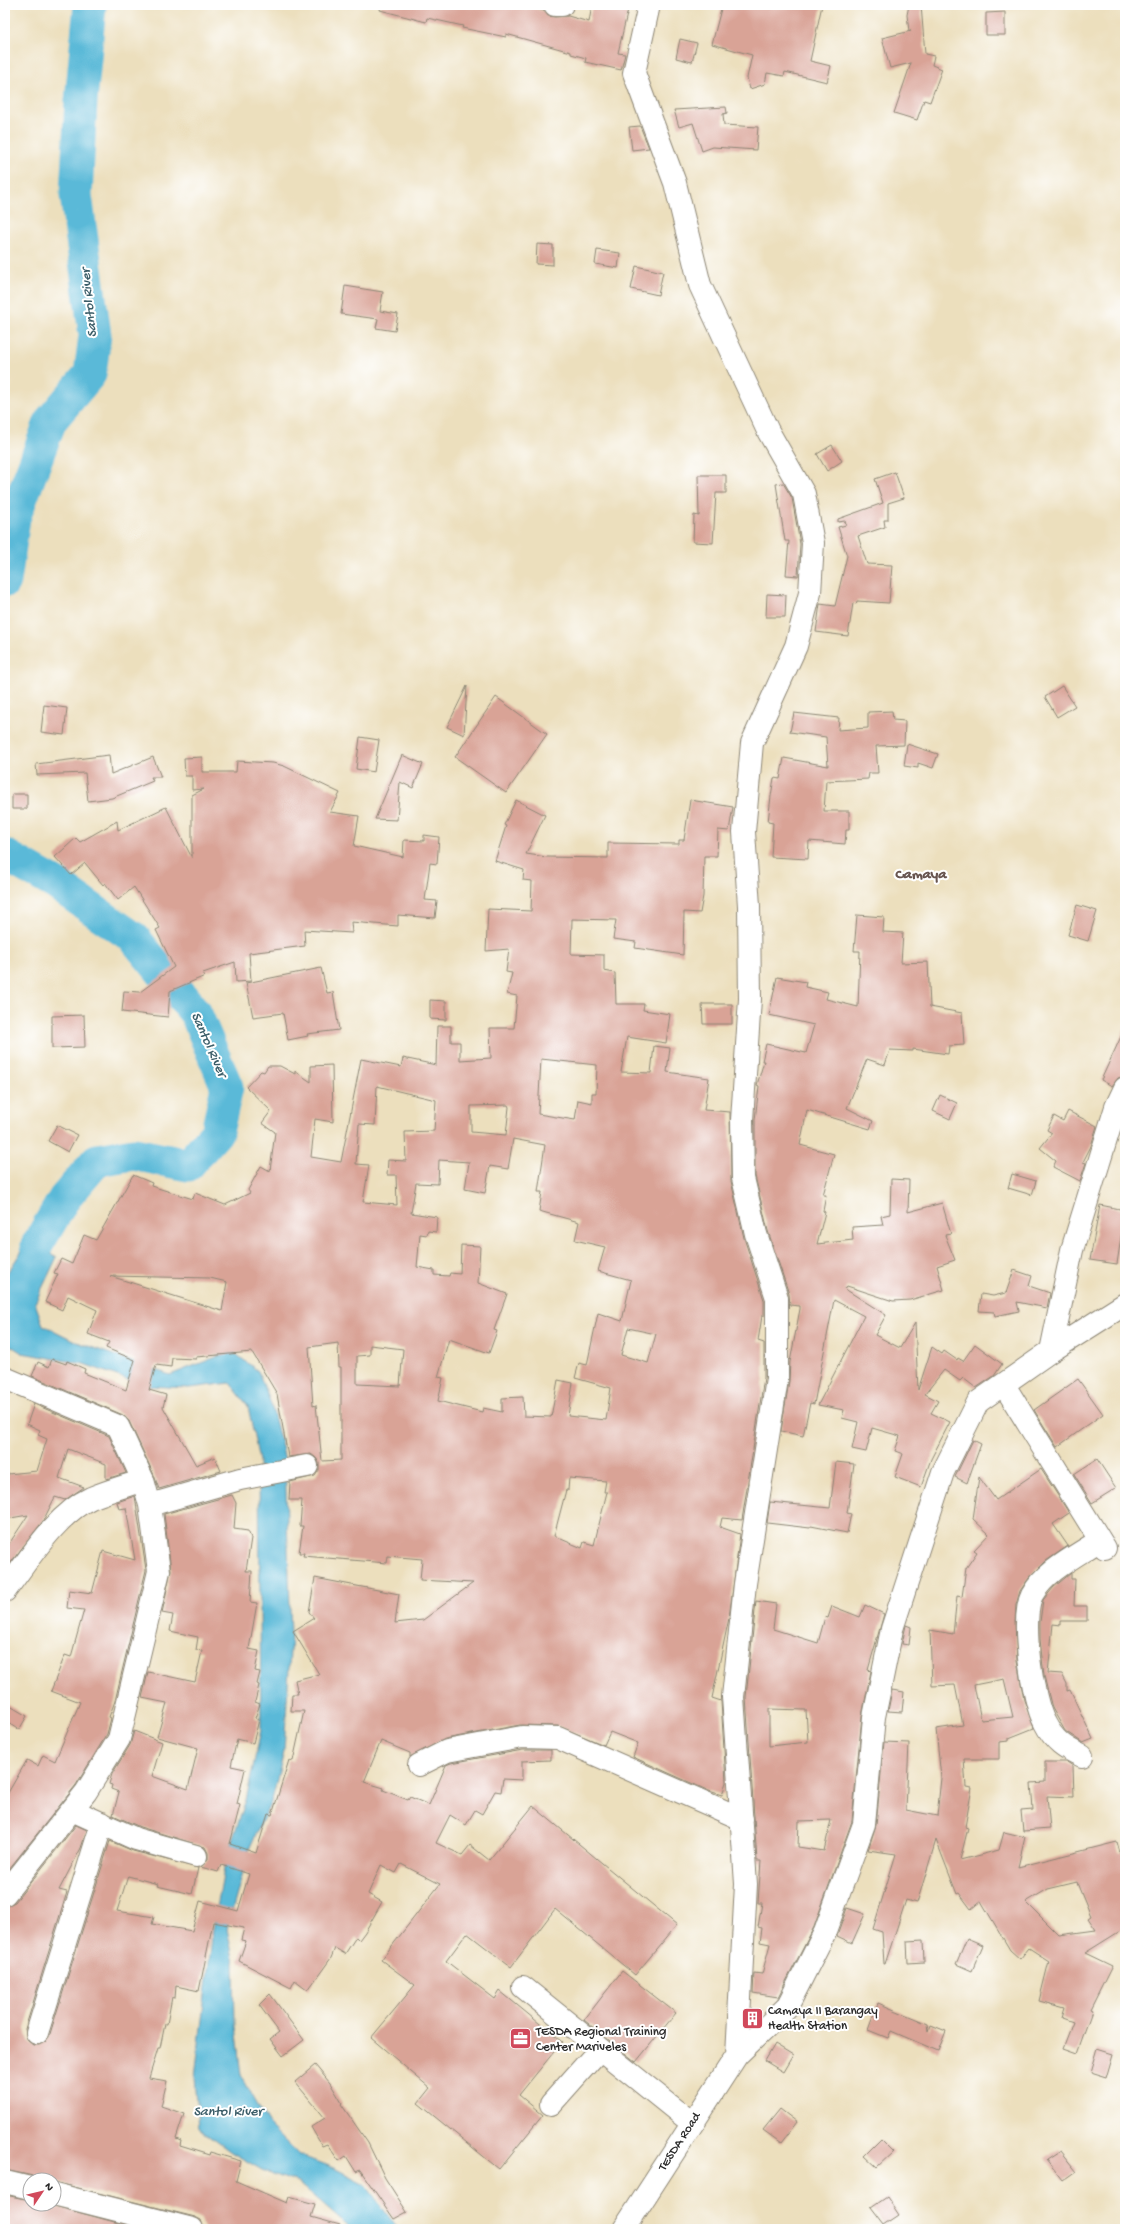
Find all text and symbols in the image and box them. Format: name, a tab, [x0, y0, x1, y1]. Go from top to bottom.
water label: Santol River	[78, 265, 102, 338]
district label: Camaya	[894, 866, 947, 884]
water label: Santol River	[186, 1010, 231, 1083]
place label: Camaya II Barangay Health Station	[768, 2004, 878, 2034]
building icon: Camaya II Barangay Health Station	[740, 2005, 766, 2031]
place label: TESDA Regional Training Center Mariveles	[535, 2025, 666, 2055]
office icon: TESDA Regional Training Center Mariveles	[508, 2026, 534, 2052]
water label: Santol River	[193, 2104, 266, 2121]
street label: TESDA Road	[655, 2109, 705, 2175]
north arrow	[22, 2172, 62, 2212]
text: N	[42, 2181, 56, 2194]

